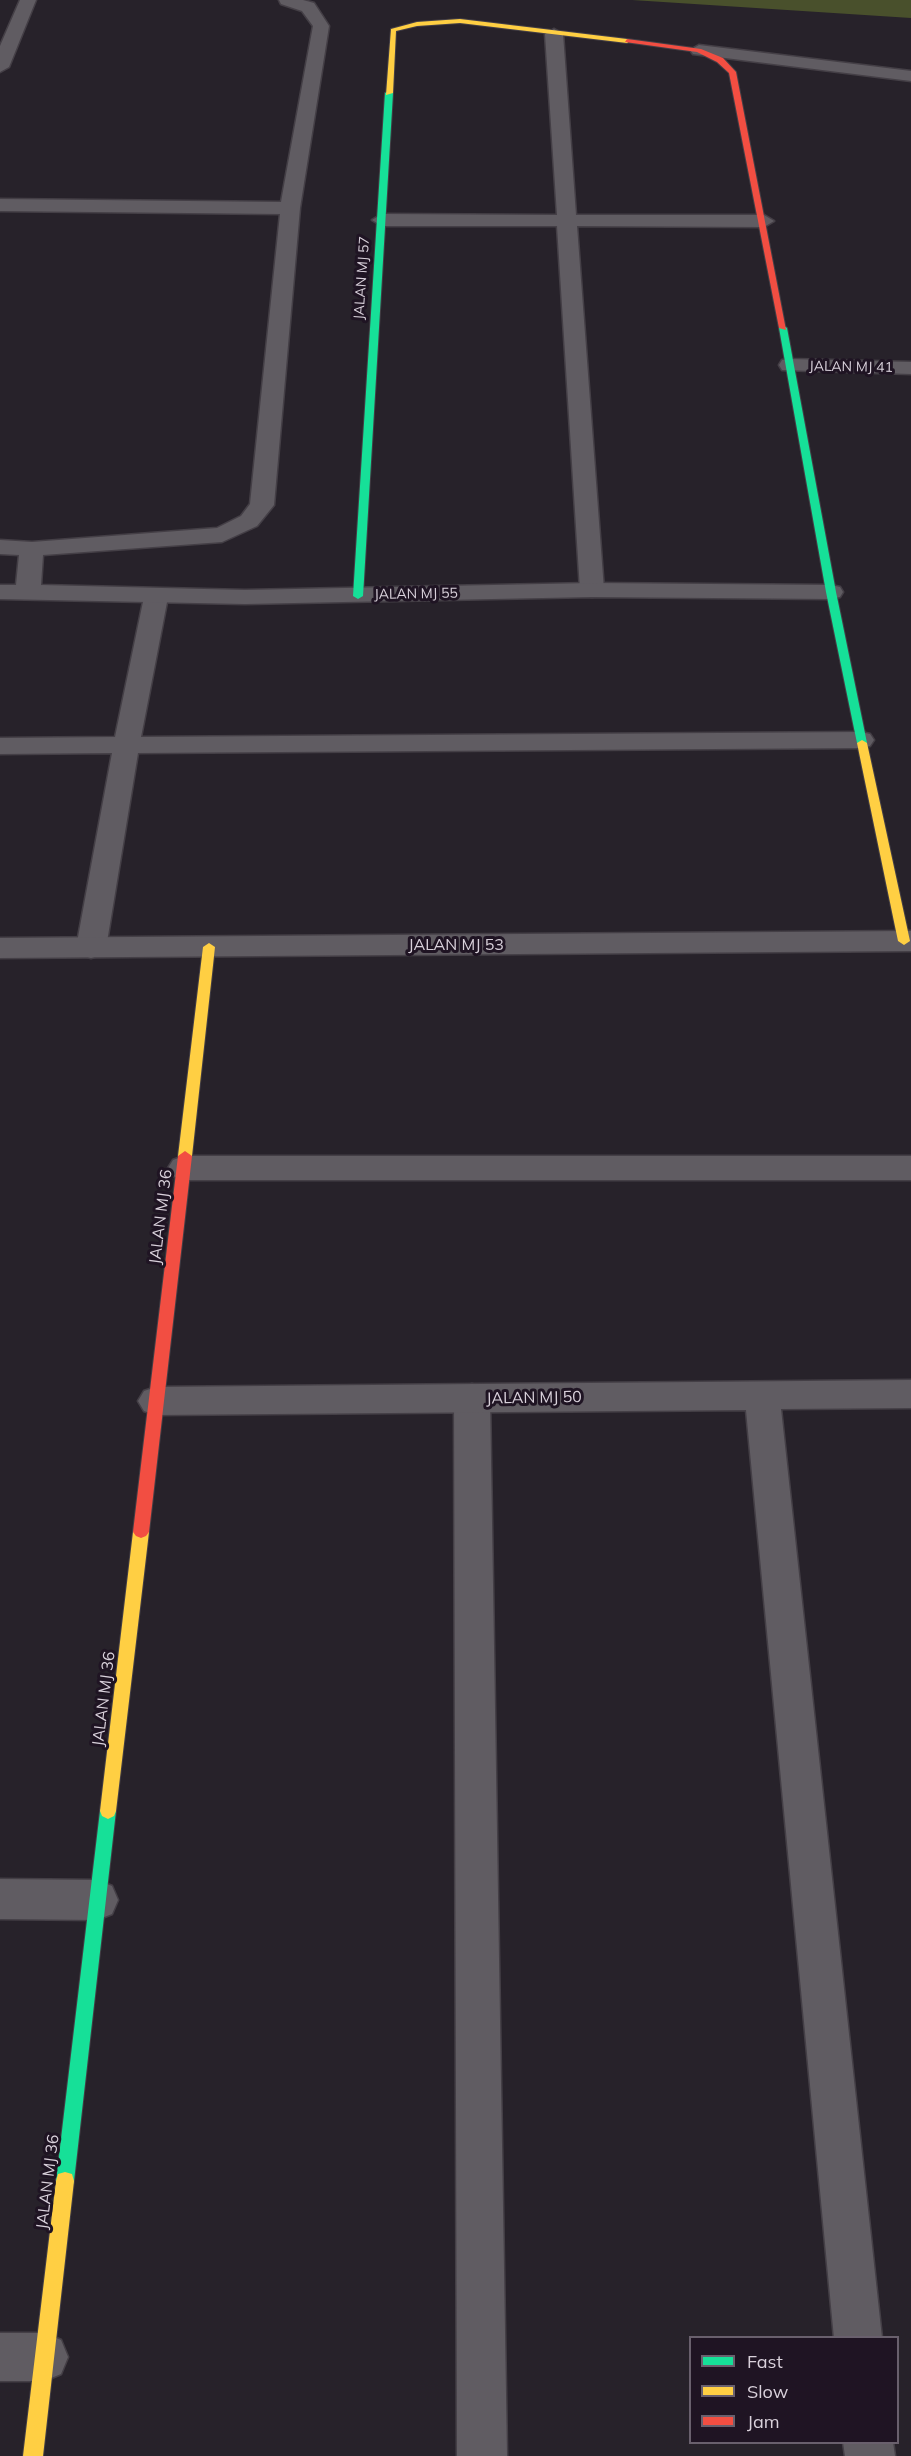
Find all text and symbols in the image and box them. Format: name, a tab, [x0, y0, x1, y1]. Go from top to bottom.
street label: JALAN MJ 57	[351, 236, 373, 320]
street label: JALAN MJ 41	[809, 358, 893, 376]
street label: JALAN MJ 55	[374, 585, 458, 603]
street label: JALAN MJ 53	[408, 935, 504, 955]
street label: JALAN MJ 36	[146, 1168, 176, 1266]
street label: JALAN MJ 50	[486, 1388, 582, 1408]
street label: JALAN MJ 36	[89, 1650, 119, 1748]
street label: JALAN MJ 36	[33, 2133, 63, 2231]
legend	[689, 2336, 899, 2444]
text: Fast	[747, 2350, 783, 2373]
text: Slow	[747, 2380, 788, 2403]
text: Jam	[747, 2410, 780, 2433]

